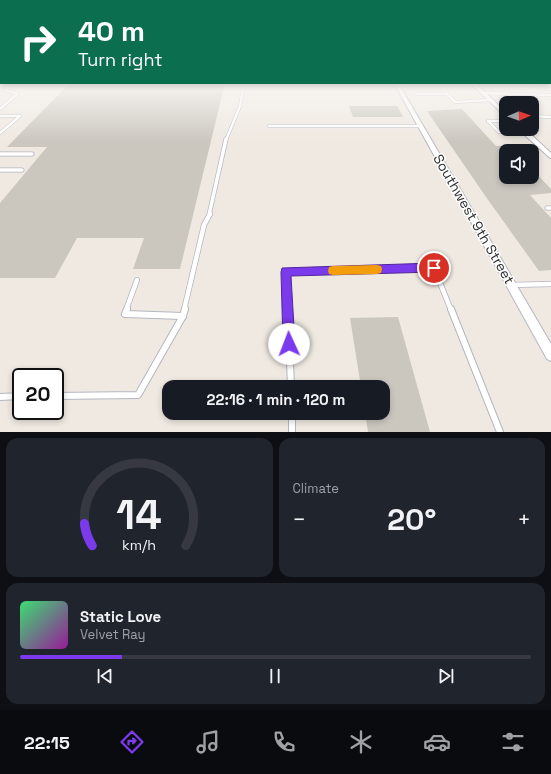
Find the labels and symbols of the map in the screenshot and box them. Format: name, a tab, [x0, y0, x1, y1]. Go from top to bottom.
north arrow	[499, 96, 539, 136]
street label: Southwest 9th Street	[429, 151, 519, 287]
pin	[417, 251, 451, 285]
position arrow	[268, 323, 310, 365]
speed limit sign: 20	[12, 368, 64, 420]

